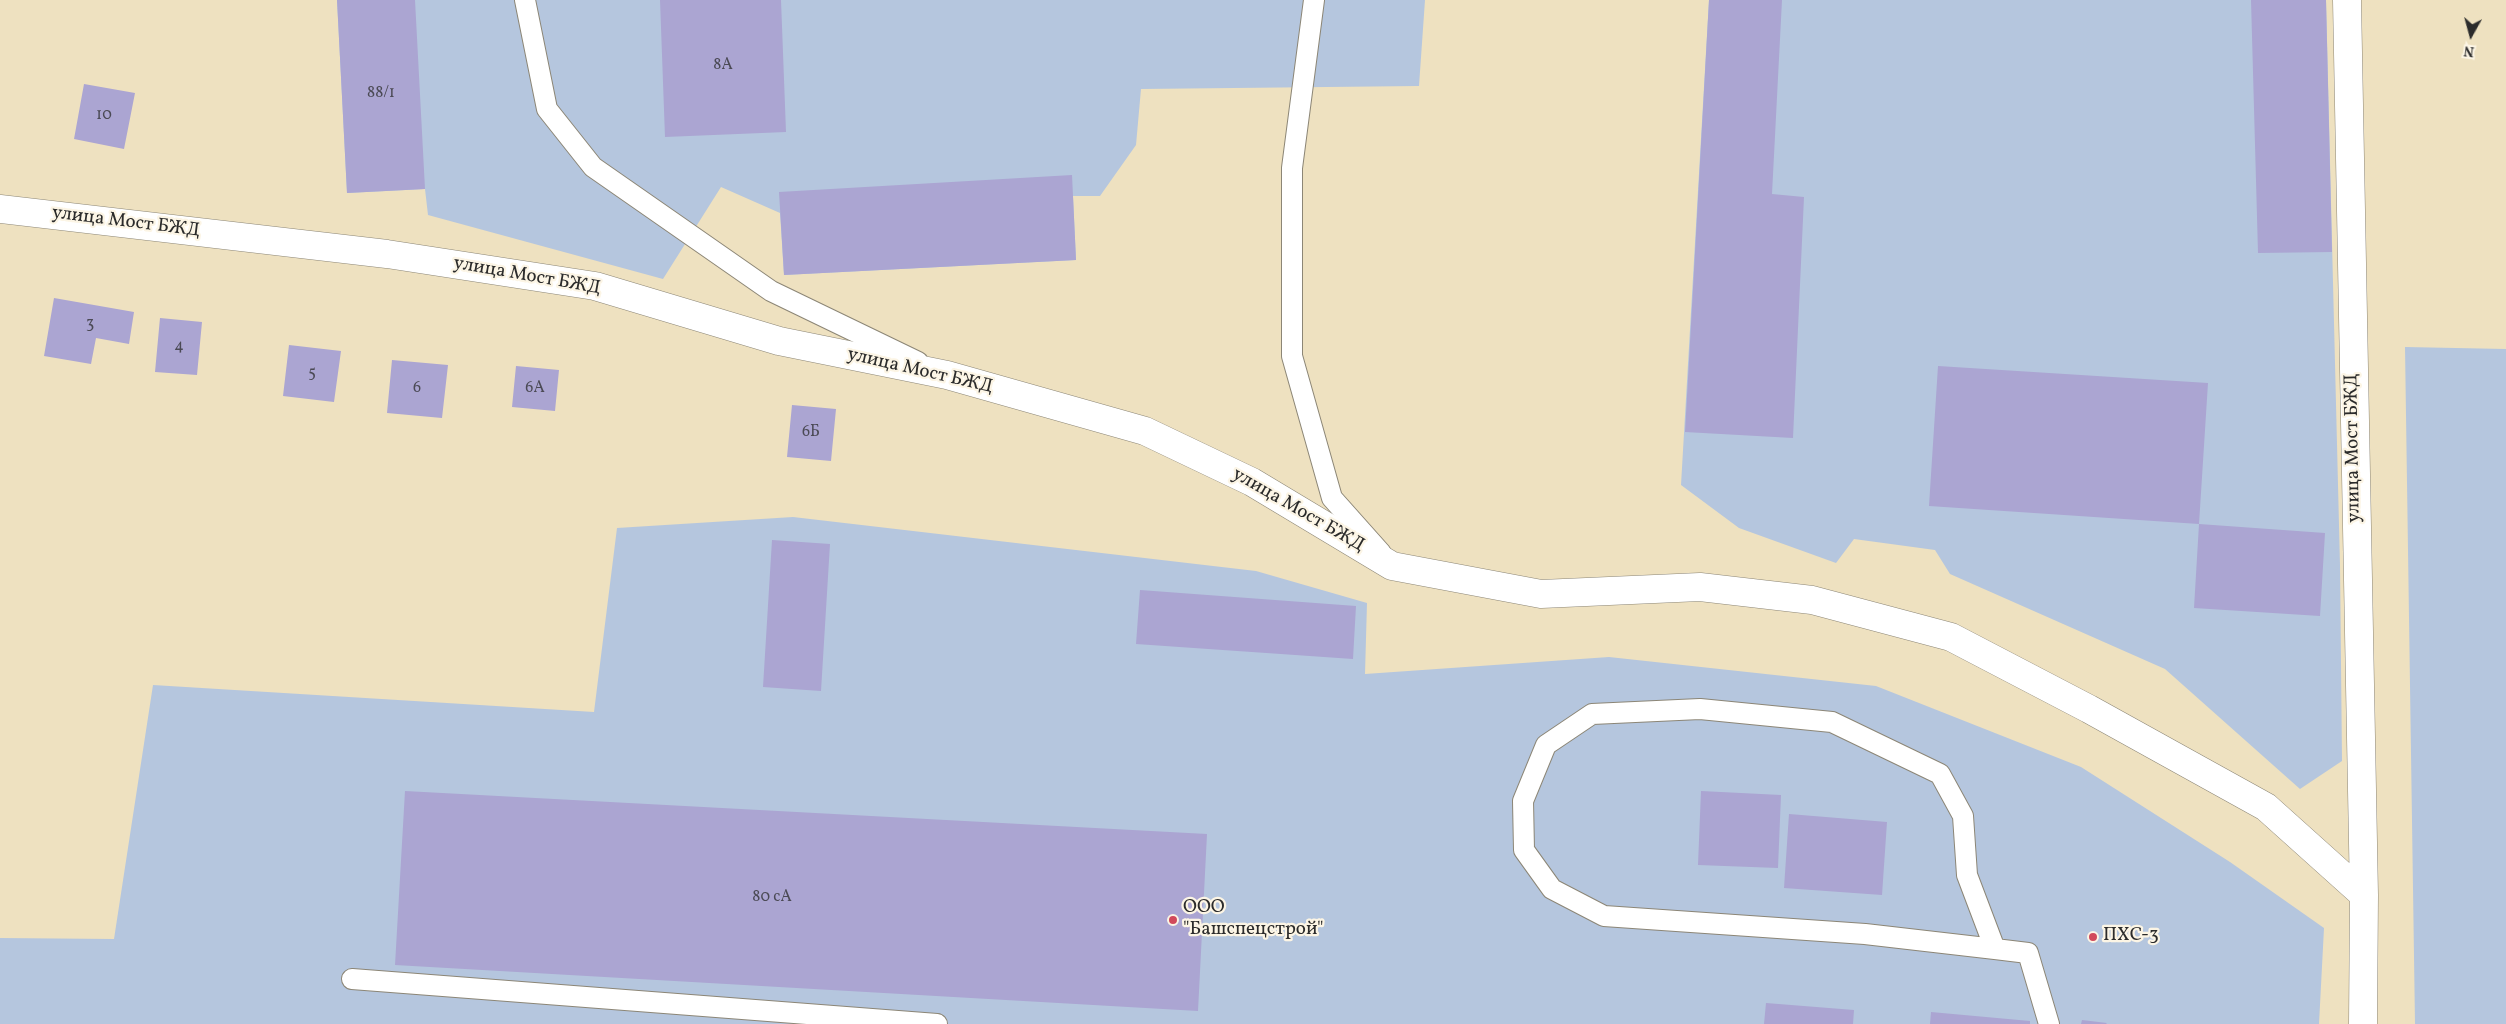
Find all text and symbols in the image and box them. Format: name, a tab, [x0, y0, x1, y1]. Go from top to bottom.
north arrow	[2446, 10, 2496, 60]
text: N	[2463, 40, 2475, 60]
house number: 8А	[713, 56, 733, 76]
house number: 88/1	[367, 84, 395, 104]
house number: 10	[96, 106, 112, 126]
street label: улица Мост БЖД	[50, 203, 202, 243]
street label: улица Мост БЖД	[451, 253, 603, 301]
house number: 3	[86, 315, 94, 335]
house number: 4	[174, 337, 184, 357]
street label: улица Мост БЖД	[845, 344, 995, 400]
house number: 5	[308, 364, 316, 384]
street label: улица Мост БЖД	[2341, 373, 2367, 523]
house number: 6	[413, 379, 421, 399]
house number: 6А	[525, 379, 545, 399]
house number: 6Б	[802, 423, 820, 443]
street label: улица Мост БЖД	[1228, 464, 1368, 558]
house number: 80 сА	[752, 888, 792, 908]
place label: ООО "Башспецстрой"	[1183, 898, 1324, 942]
marker: ООО "Башспецстрой"	[1167, 914, 1179, 926]
place label: ПХС-3	[2103, 926, 2159, 948]
marker: ПХС-3	[2087, 931, 2099, 943]

